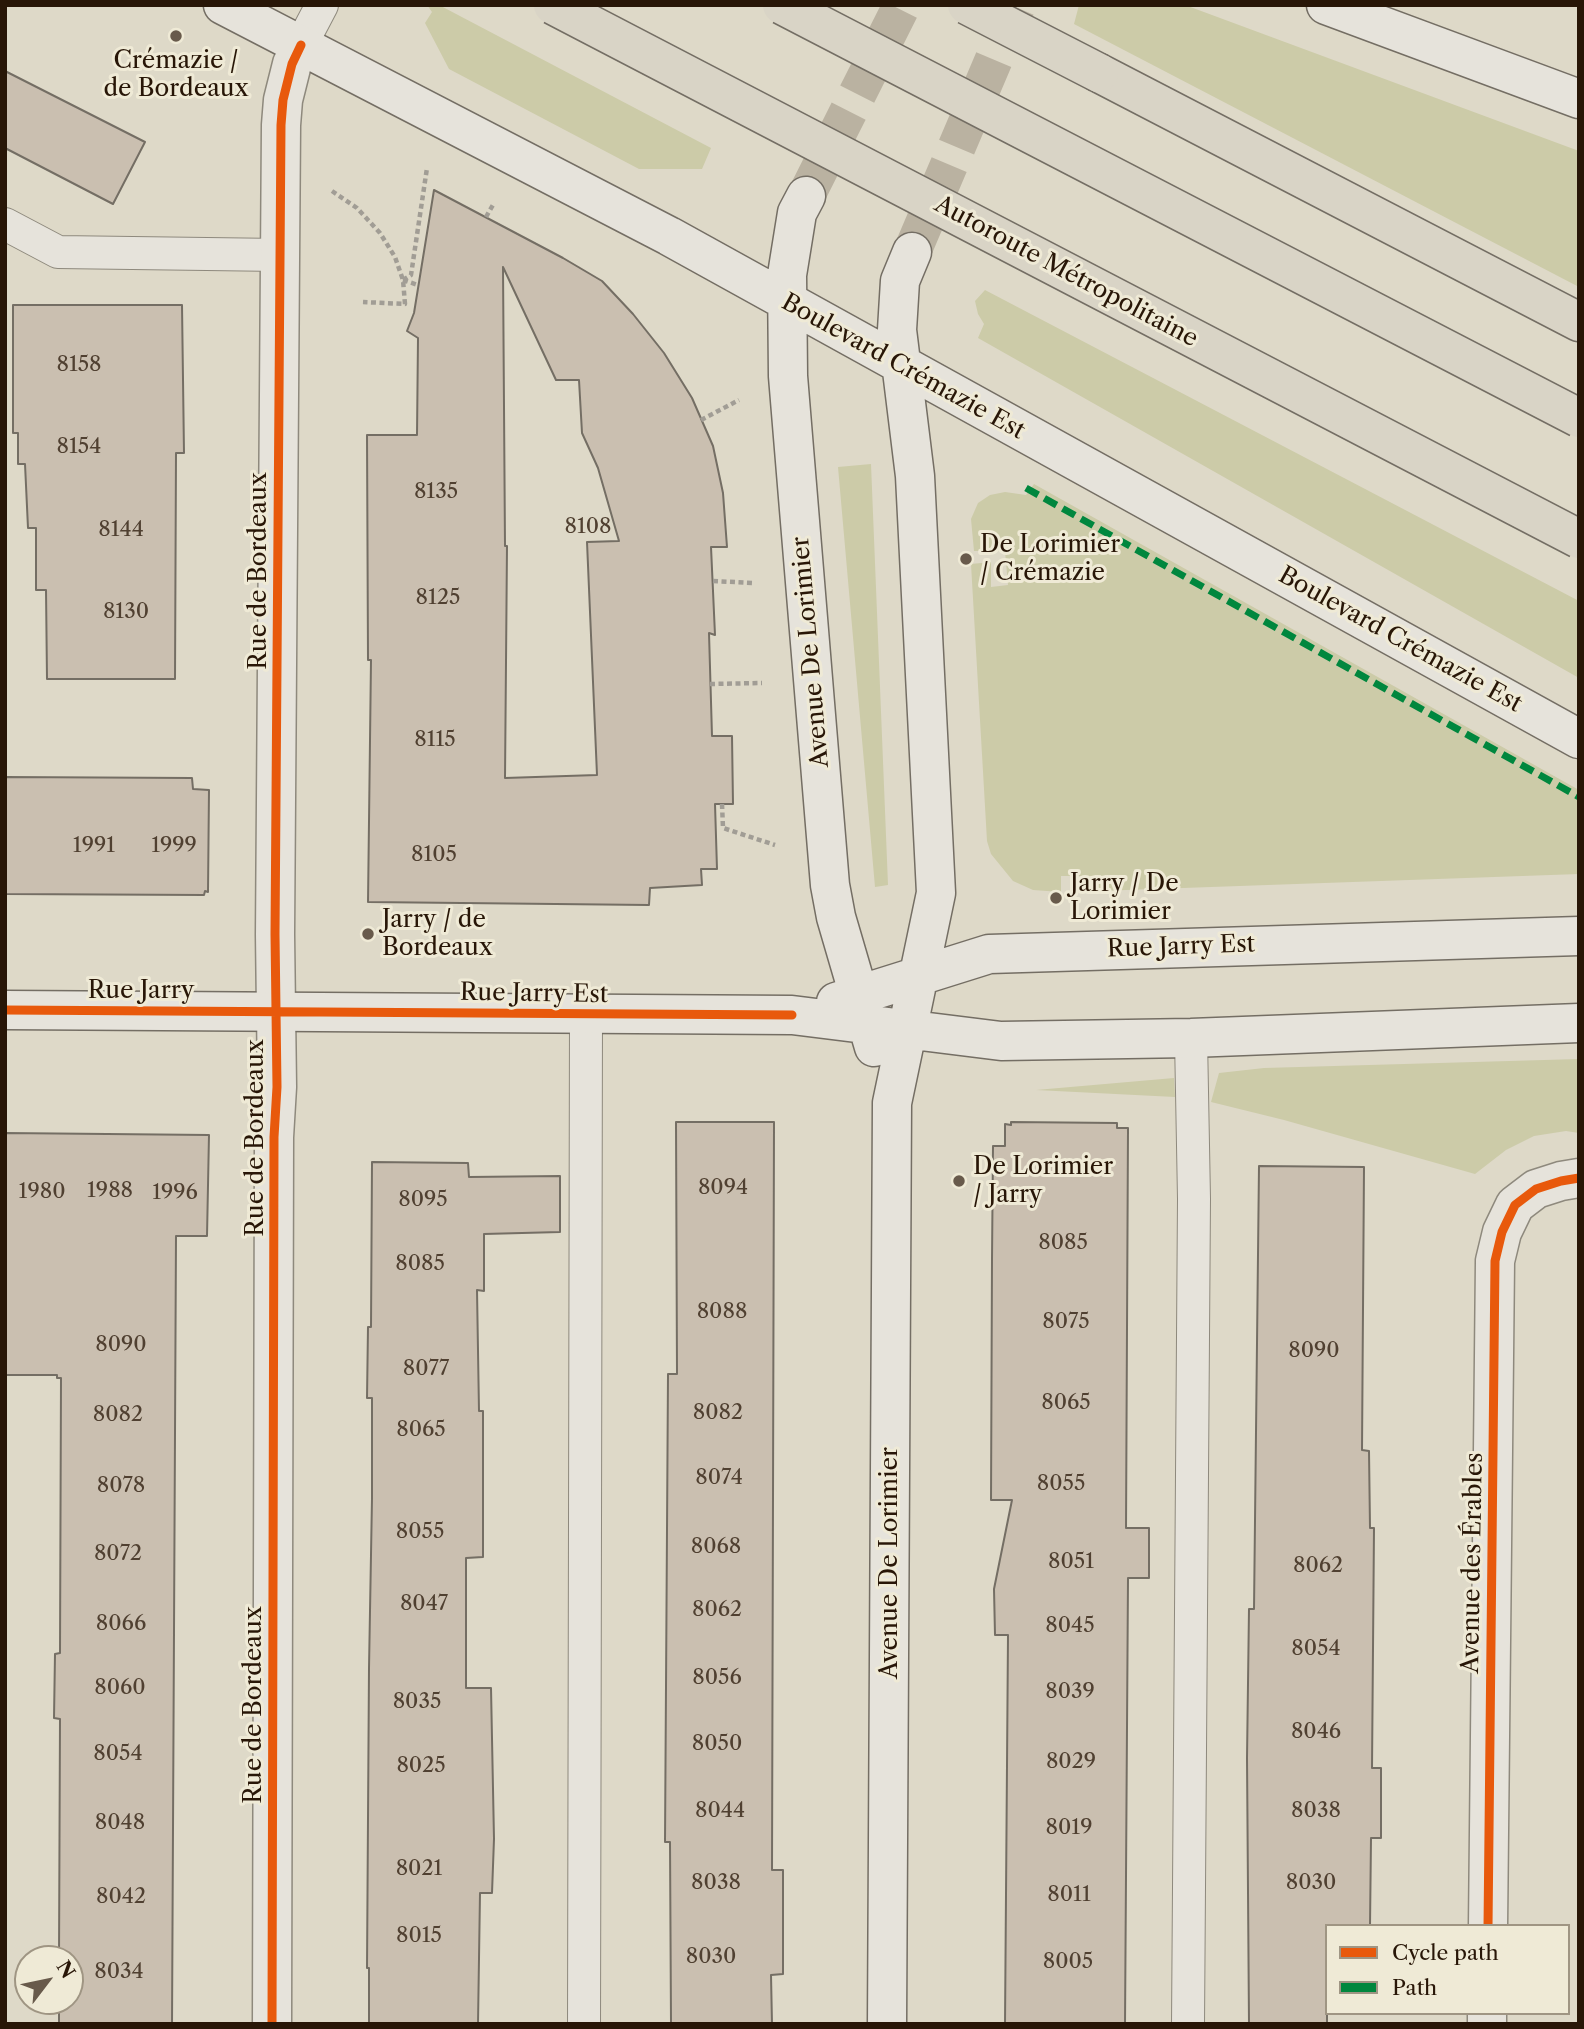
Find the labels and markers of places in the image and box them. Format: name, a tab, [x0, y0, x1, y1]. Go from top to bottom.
marker: Crémazie / de Bordeaux	[168, 28, 184, 44]
place label: Crémazie / de Bordeaux	[103, 47, 249, 103]
place label: De Lorimier / Crémazie	[980, 531, 1120, 587]
marker: De Lorimier / Crémazie	[958, 551, 974, 567]
place label: Jarry / De Lorimier	[1070, 870, 1179, 926]
marker: Jarry / De Lorimier	[1048, 890, 1064, 906]
place label: Jarry / de Bordeaux	[382, 906, 493, 962]
marker: Jarry / de Bordeaux	[360, 926, 376, 942]
place label: De Lorimier / Jarry	[973, 1153, 1113, 1209]
marker: De Lorimier / Jarry	[951, 1173, 967, 1189]

